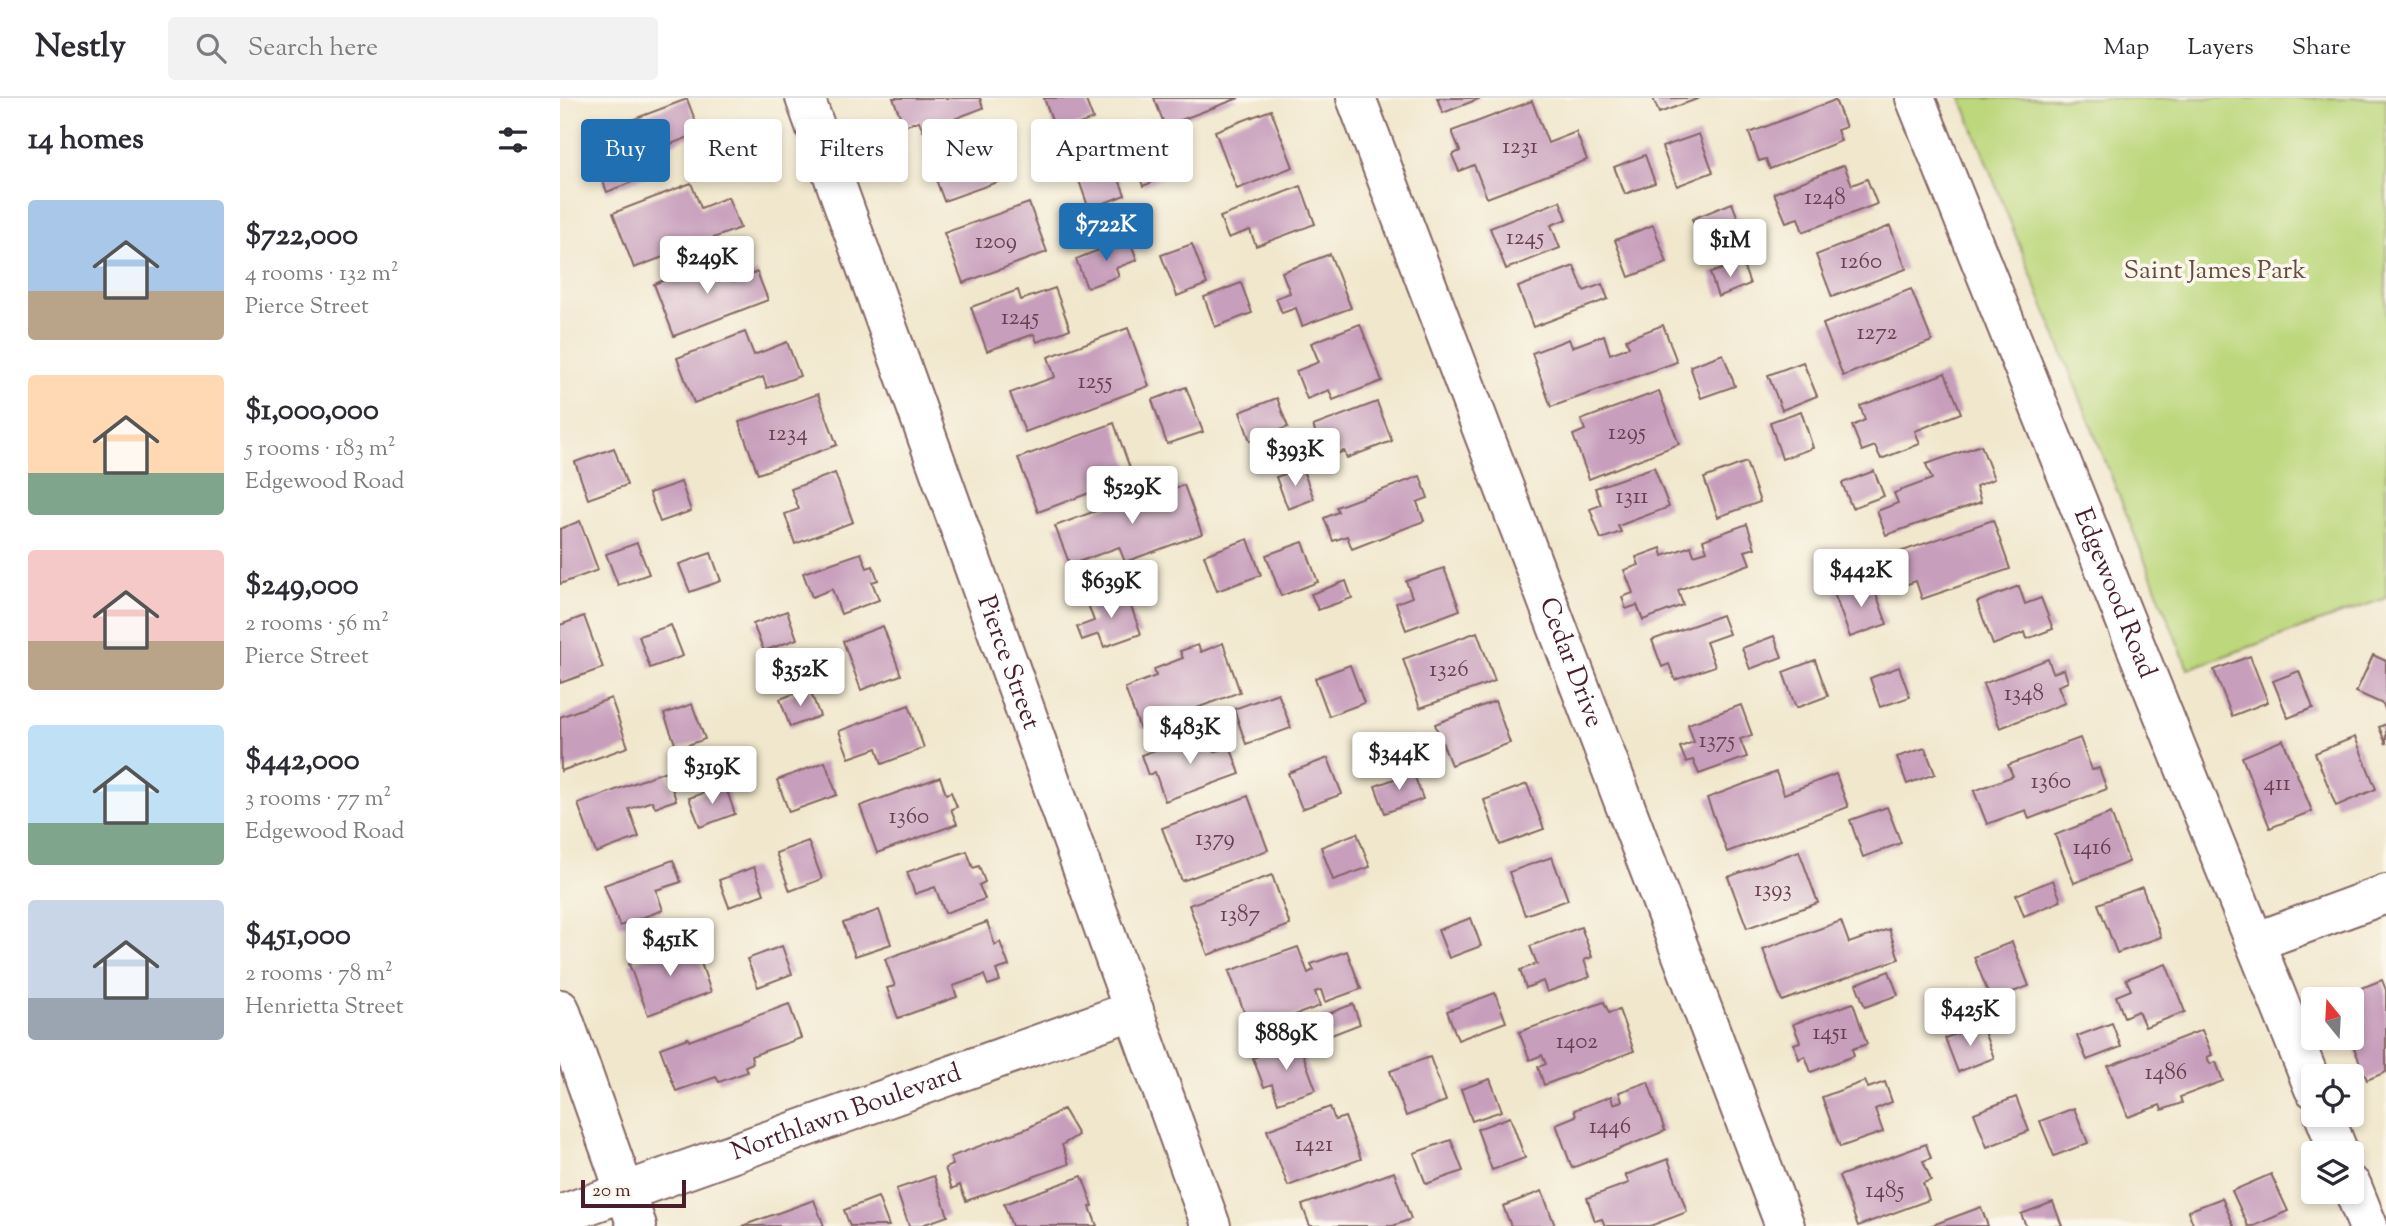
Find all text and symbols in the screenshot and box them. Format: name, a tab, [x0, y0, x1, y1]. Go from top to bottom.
search box	[168, 17, 658, 80]
text: Nestly	[35, 24, 126, 72]
icon: search	[192, 29, 230, 67]
text: Search here	[248, 30, 378, 67]
text: Map	[2103, 31, 2149, 65]
text: Layers	[2187, 31, 2254, 65]
text: Share	[2292, 31, 2351, 65]
text: 14 homes	[28, 119, 144, 162]
chip: Buy	[581, 119, 670, 182]
chip: Rent	[684, 119, 782, 182]
chip: Filters	[796, 119, 908, 182]
chip: New	[922, 119, 1017, 182]
chip: Apartment	[1031, 119, 1193, 182]
icon: filters	[494, 121, 532, 159]
house number: 1231	[1502, 131, 1538, 164]
house number: 1248	[1804, 182, 1846, 215]
pin: $722K	[1057, 204, 1155, 263]
text: $722K	[1075, 209, 1137, 242]
text: $722,000	[245, 215, 358, 258]
pin: $1M	[1696, 220, 1764, 279]
house number: 1245	[1506, 222, 1544, 255]
text: $1M	[1709, 225, 1751, 258]
house number: 1209	[975, 226, 1017, 259]
icon: home	[84, 228, 168, 312]
pin: $249K	[658, 236, 756, 296]
text: $249K	[676, 242, 738, 275]
house number: 1260	[1840, 246, 1882, 279]
park label: Saint James Park	[2124, 253, 2306, 290]
text: 4 rooms · 132 m²	[245, 258, 398, 291]
text: Pierce Street	[245, 291, 369, 324]
house number: 1245	[1001, 302, 1039, 335]
house number: 1272	[1857, 317, 1898, 350]
house number: 1255	[1078, 366, 1112, 399]
text: $1,000,000	[245, 390, 379, 433]
icon: home	[84, 403, 168, 487]
house number: 1295	[1608, 417, 1646, 450]
house number: 1234	[768, 418, 808, 451]
pin: $393K	[1246, 428, 1344, 488]
text: 5 rooms · 183 m²	[245, 433, 396, 466]
text: $393K	[1266, 434, 1324, 467]
text: Edgewood Road	[245, 466, 404, 499]
pin: $529K	[1083, 466, 1181, 526]
text: $529K	[1103, 472, 1161, 505]
house number: 1311	[1616, 481, 1649, 514]
street label: Edgewood Road	[2064, 503, 2165, 684]
pin: $442K	[1812, 550, 1910, 609]
text: $442K	[1830, 555, 1892, 588]
pin: $639K	[1062, 560, 1160, 620]
text: $249,000	[245, 565, 359, 608]
text: $639K	[1081, 566, 1141, 599]
icon: home	[84, 578, 168, 662]
street label: Pierce Street	[967, 590, 1049, 735]
street label: Cedar Drive	[1529, 592, 1612, 733]
text: 2 rooms · 56 m²	[245, 608, 389, 641]
text: Pierce Street	[245, 641, 369, 674]
pin: $352K	[751, 648, 849, 708]
text: $352K	[772, 654, 828, 687]
house number: 1326	[1429, 654, 1469, 687]
house number: 1348	[2004, 678, 2044, 711]
pin: $483K	[1141, 706, 1239, 766]
text: $483K	[1159, 712, 1221, 745]
house number: 1375	[1699, 725, 1735, 758]
pin: $344K	[1350, 732, 1448, 792]
text: $344K	[1368, 738, 1430, 771]
text: $442,000	[245, 740, 360, 783]
pin: $319K	[663, 746, 761, 806]
text: $319K	[684, 752, 740, 785]
icon: home	[84, 753, 168, 837]
house number: 1360	[2031, 766, 2071, 799]
house number: 411	[2263, 768, 2291, 801]
text: 3 rooms · 77 m²	[245, 783, 391, 816]
house number: 1360	[889, 801, 929, 834]
text: Edgewood Road	[245, 816, 404, 849]
house number: 1379	[1195, 823, 1235, 856]
house number: 1416	[2073, 832, 2111, 865]
house number: 1393	[1754, 874, 1792, 907]
house number: 1387	[1220, 899, 1261, 932]
text: $451,000	[245, 915, 351, 958]
pin: $451K	[621, 918, 719, 978]
text: $451K	[642, 924, 698, 957]
icon: home	[84, 928, 168, 1012]
text: 2 rooms · 78 m²	[245, 958, 393, 991]
north arrow	[2301, 987, 2364, 1050]
map controls	[2301, 987, 2364, 1204]
pin: $425K	[1921, 988, 2019, 1048]
text: Henrietta Street	[245, 991, 404, 1024]
text: $425K	[1940, 994, 2000, 1027]
pin: $889K	[1237, 1012, 1335, 1072]
house number: 1451	[1812, 1017, 1848, 1050]
text: $889K	[1254, 1018, 1318, 1051]
house number: 1402	[1556, 1026, 1598, 1059]
street label: Northlawn Boulevard	[726, 1055, 967, 1171]
house number: 1486	[2145, 1057, 2187, 1090]
button: locate	[2301, 1064, 2364, 1127]
house number: 1446	[1589, 1111, 1631, 1144]
house number: 1421	[1295, 1129, 1333, 1162]
button: layers	[2301, 1141, 2364, 1204]
house number: 1485	[1866, 1175, 1905, 1208]
scale bar	[581, 1177, 686, 1209]
text: 20 m	[592, 1178, 631, 1205]

